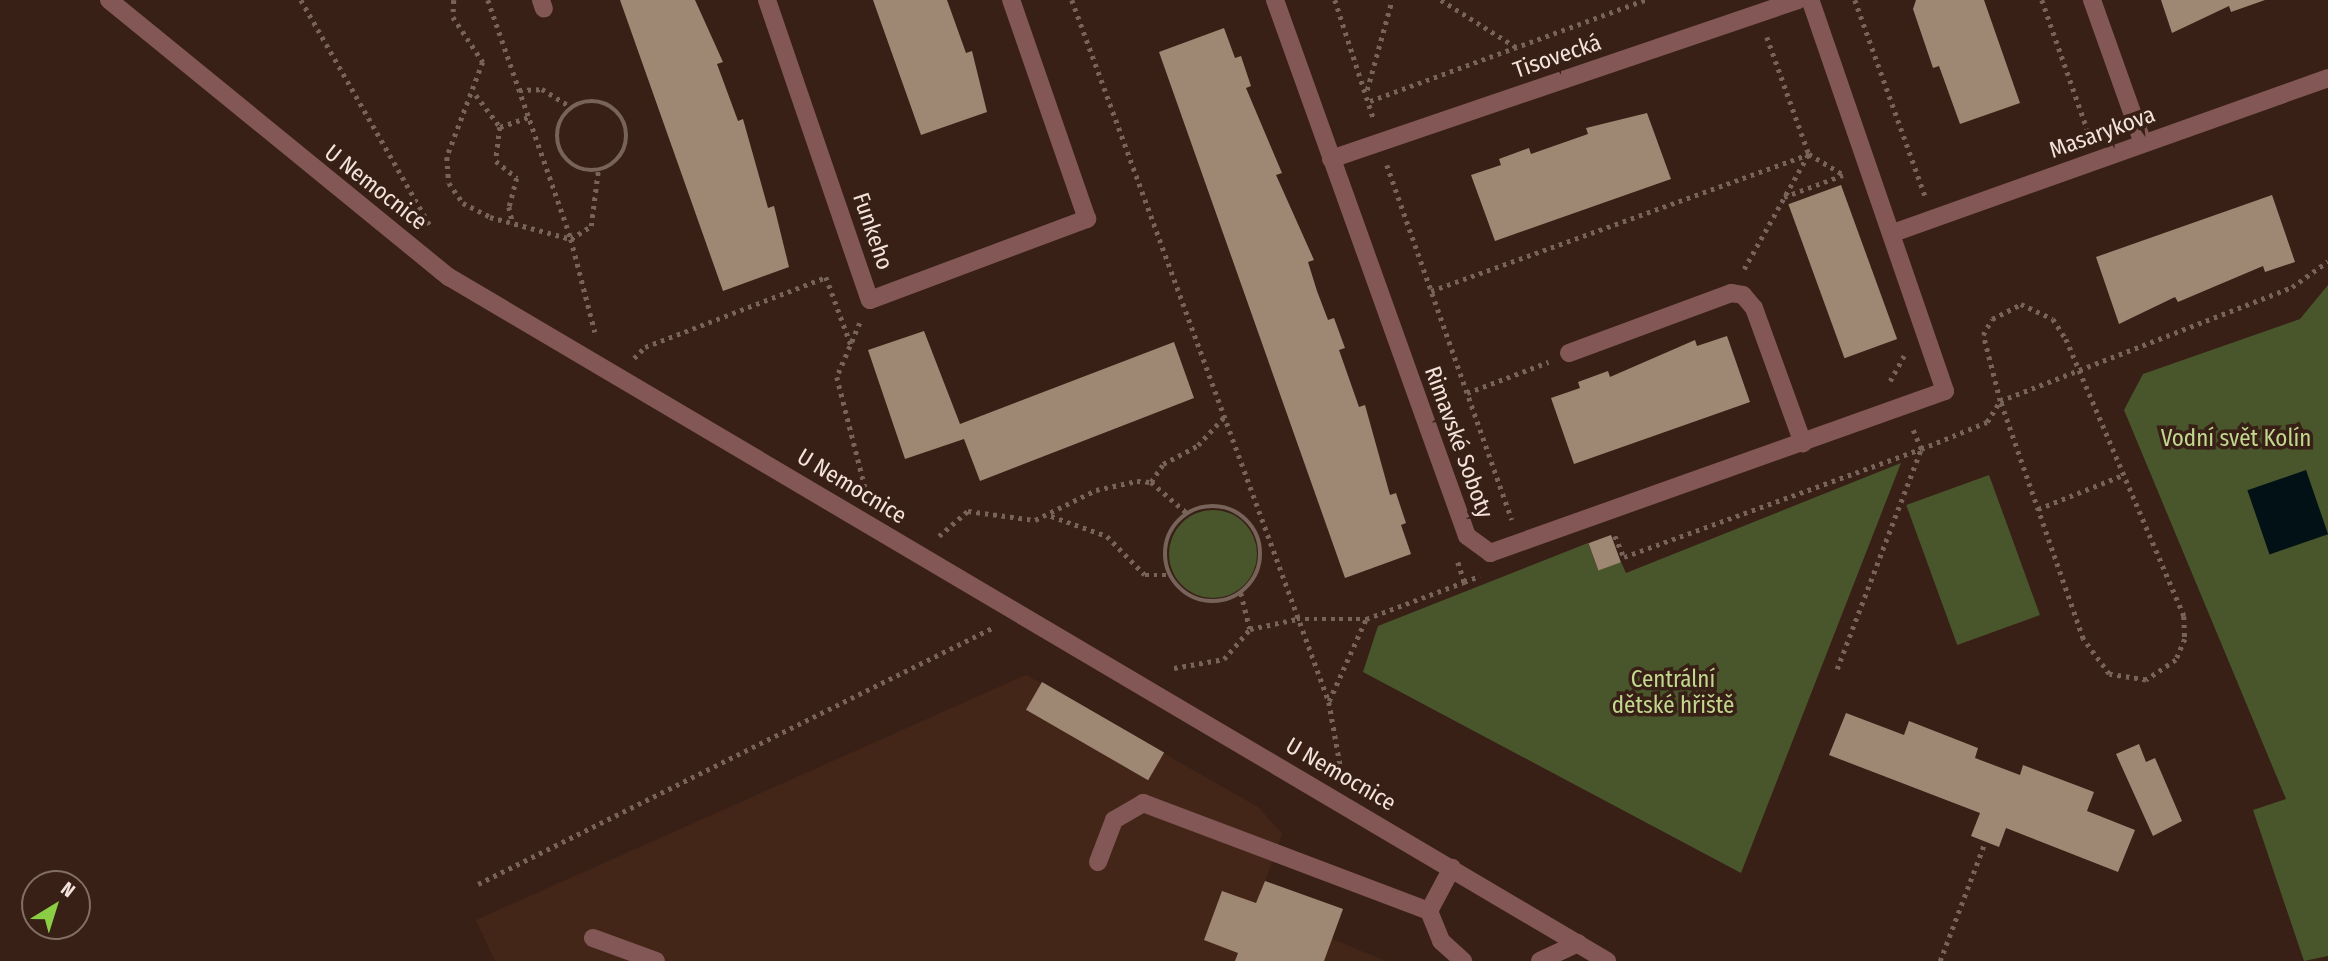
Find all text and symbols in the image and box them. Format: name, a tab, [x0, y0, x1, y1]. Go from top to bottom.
street label: Tisovecká	[1509, 28, 1605, 84]
street label: Masarykova	[2045, 100, 2159, 164]
street label: U Nemocnice	[319, 138, 433, 236]
street label: Funkeho	[847, 189, 899, 273]
street label: Rimavské Soboty	[1419, 362, 1499, 522]
park label: Vodní svět Kolín	[2161, 424, 2311, 452]
street label: U Nemocnice	[792, 443, 912, 529]
park label: Centrální dětské hřiště	[1612, 665, 1734, 719]
street label: U Nemocnice	[1281, 731, 1401, 817]
north arrow	[21, 870, 91, 940]
text: N	[56, 877, 80, 902]

